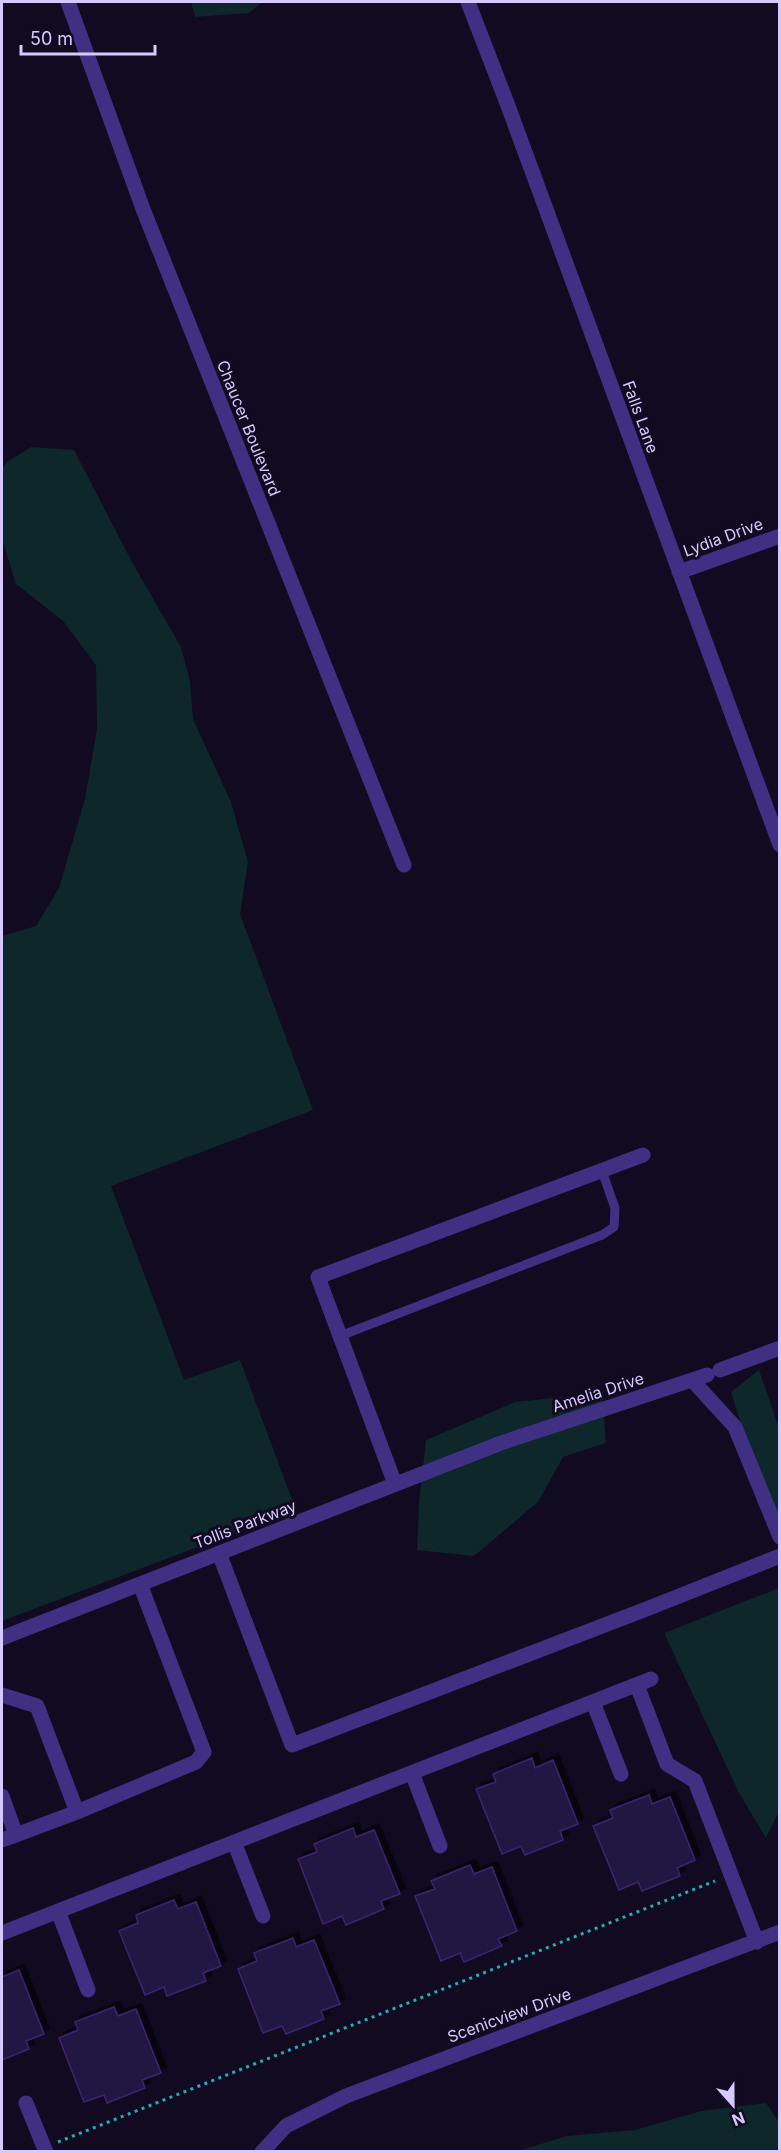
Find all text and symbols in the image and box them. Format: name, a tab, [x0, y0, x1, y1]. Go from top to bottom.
scale bar	[21, 18, 154, 56]
text: 50 m	[30, 28, 73, 49]
street label: Chaucer Boulevard	[213, 357, 285, 499]
street label: Falls Lane	[619, 378, 663, 456]
street label: Lydia Drive	[680, 513, 766, 561]
street label: Amelia Drive	[550, 1368, 646, 1416]
street label: Tollis Parkway	[191, 1495, 299, 1553]
street label: Scenicview Drive	[444, 1983, 574, 2047]
north arrow	[703, 2075, 763, 2135]
text: N	[729, 2107, 748, 2131]

